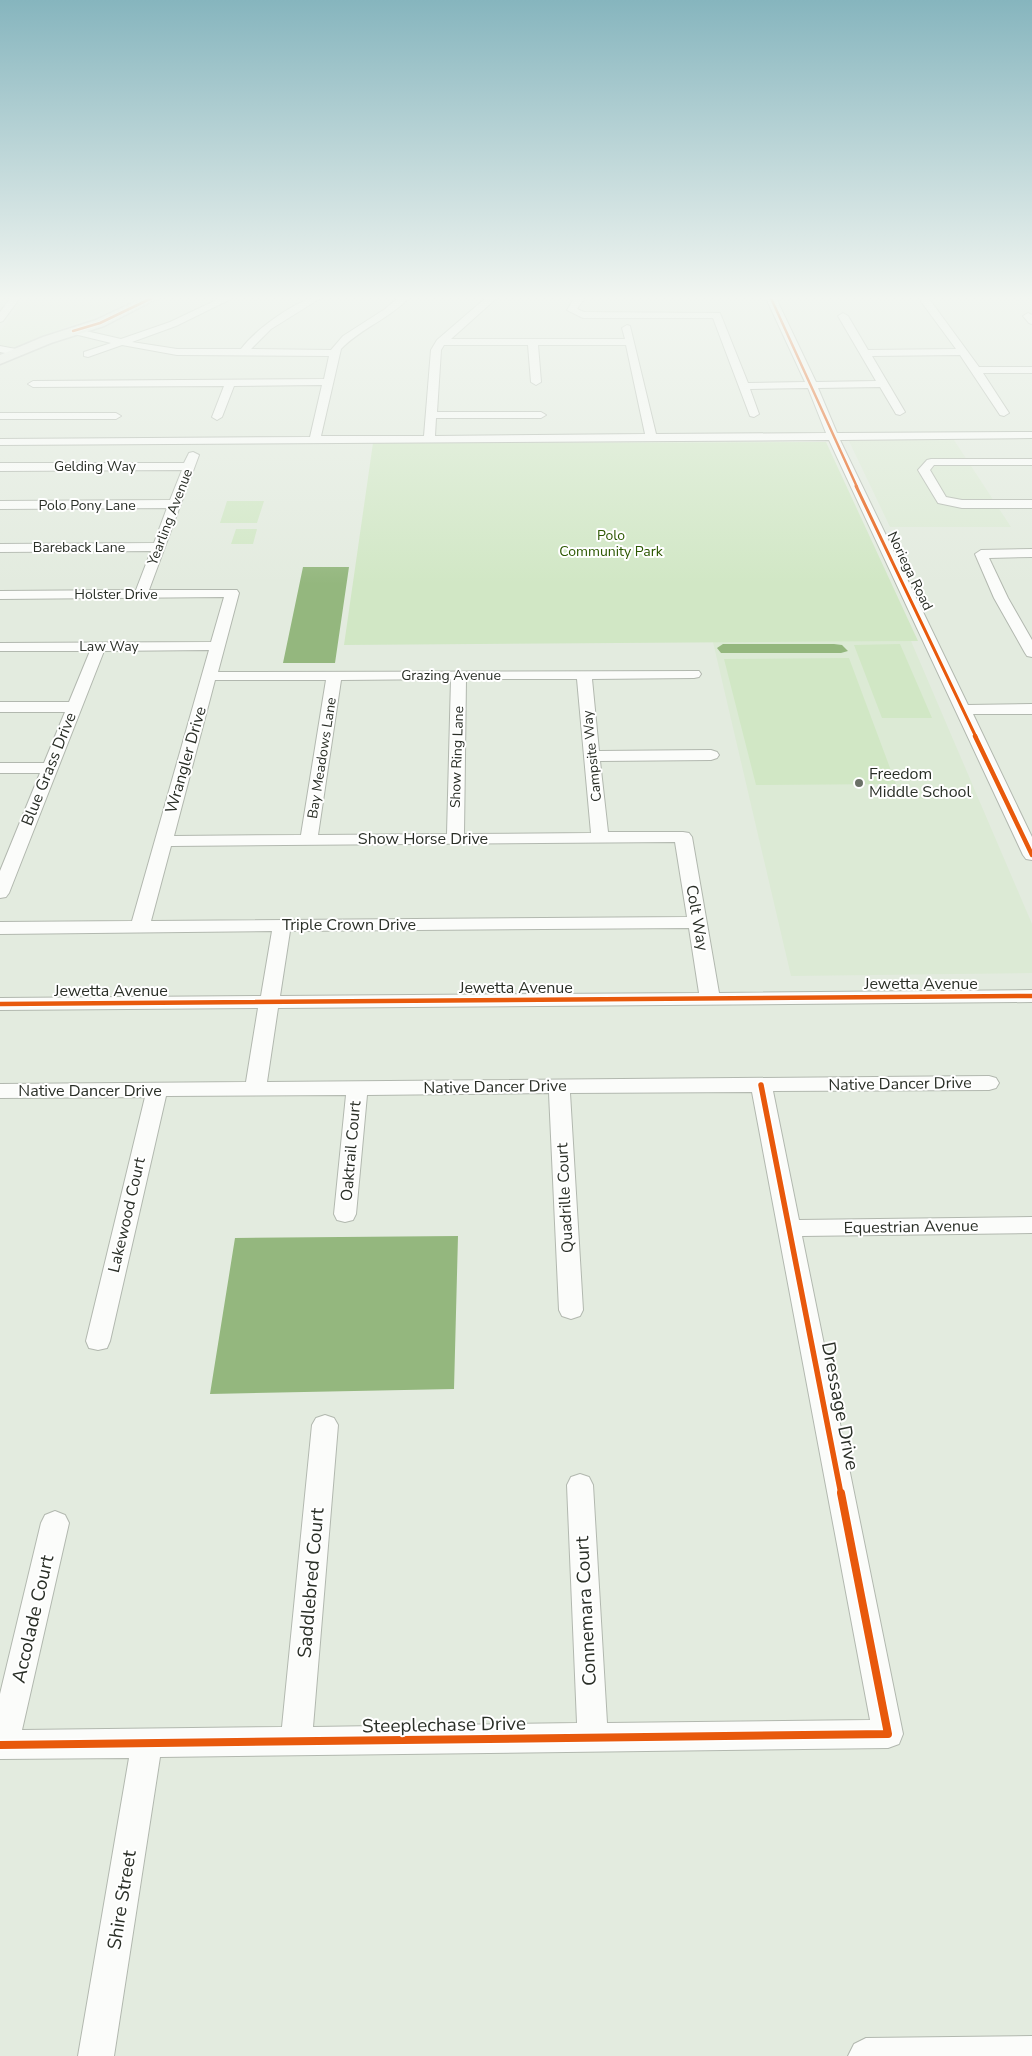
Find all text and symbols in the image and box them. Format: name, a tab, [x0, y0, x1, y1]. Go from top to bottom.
street label: Gelding Way	[54, 457, 137, 476]
street label: Yearling Avenue	[143, 466, 197, 569]
street label: Polo Pony Lane	[38, 496, 136, 515]
park label: Polo Community Park	[559, 526, 664, 561]
street label: Noriega Road	[883, 528, 937, 614]
street label: Bareback Lane	[33, 538, 125, 557]
street label: Holster Drive	[74, 585, 158, 604]
street label: Law Way	[79, 637, 140, 656]
street label: Grazing Avenue	[401, 666, 501, 685]
street label: Bay Meadows Lane	[303, 696, 341, 820]
street label: Wrangler Drive	[160, 704, 212, 816]
street label: Show Ring Lane	[446, 705, 468, 809]
street label: Blue Grass Drive	[16, 709, 82, 829]
street label: Campsite Way	[578, 709, 606, 803]
place label: Freedom Middle School	[869, 763, 971, 803]
marker: Freedom Middle School	[853, 777, 865, 789]
street label: Show Horse Drive	[358, 828, 488, 850]
street label: Colt Way	[680, 883, 714, 954]
street label: Triple Crown Drive	[282, 914, 416, 936]
street label: Jewetta Avenue	[863, 973, 978, 995]
street label: Jewetta Avenue	[458, 977, 573, 999]
street label: Jewetta Avenue	[53, 980, 168, 1002]
street label: Native Dancer Drive	[828, 1072, 972, 1096]
street label: Native Dancer Drive	[423, 1075, 567, 1099]
street label: Native Dancer Drive	[18, 1080, 162, 1102]
street label: Oaktrail Court	[336, 1100, 366, 1202]
street label: Quadrille Court	[551, 1142, 579, 1254]
street label: Lakewood Court	[103, 1155, 151, 1275]
street label: Equestrian Avenue	[843, 1215, 979, 1239]
street label: Dressage Drive	[815, 1340, 865, 1472]
street label: Saddlebred Court	[291, 1506, 331, 1659]
street label: Connemara Court	[569, 1535, 603, 1686]
street label: Accolade Court	[6, 1552, 60, 1686]
street label: Steeplechase Drive	[362, 1711, 526, 1739]
street label: Shire Street	[101, 1848, 143, 1952]

